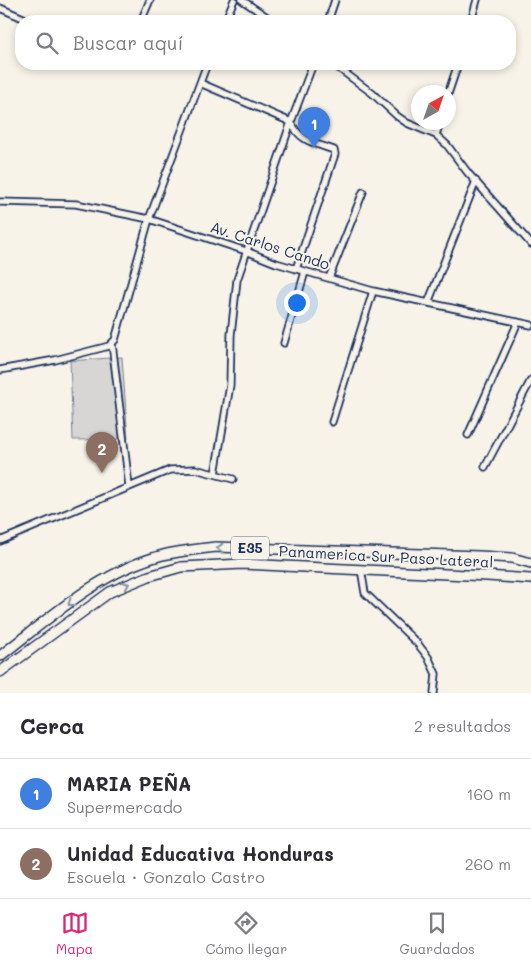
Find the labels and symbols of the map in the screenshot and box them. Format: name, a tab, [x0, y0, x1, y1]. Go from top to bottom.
north arrow	[411, 85, 456, 130]
pin: 1	[298, 107, 330, 148]
street label: Av. Carlos Cando	[208, 216, 333, 274]
your location	[284, 290, 310, 316]
pin: 2	[86, 432, 118, 473]
road number: E35	[231, 536, 269, 560]
street label: Panamerica Sur Paso Lateral	[278, 540, 494, 572]
one-way arrow	[216, 543, 224, 553]
one-way arrow	[121, 581, 130, 592]
one-way arrow	[68, 597, 77, 605]

